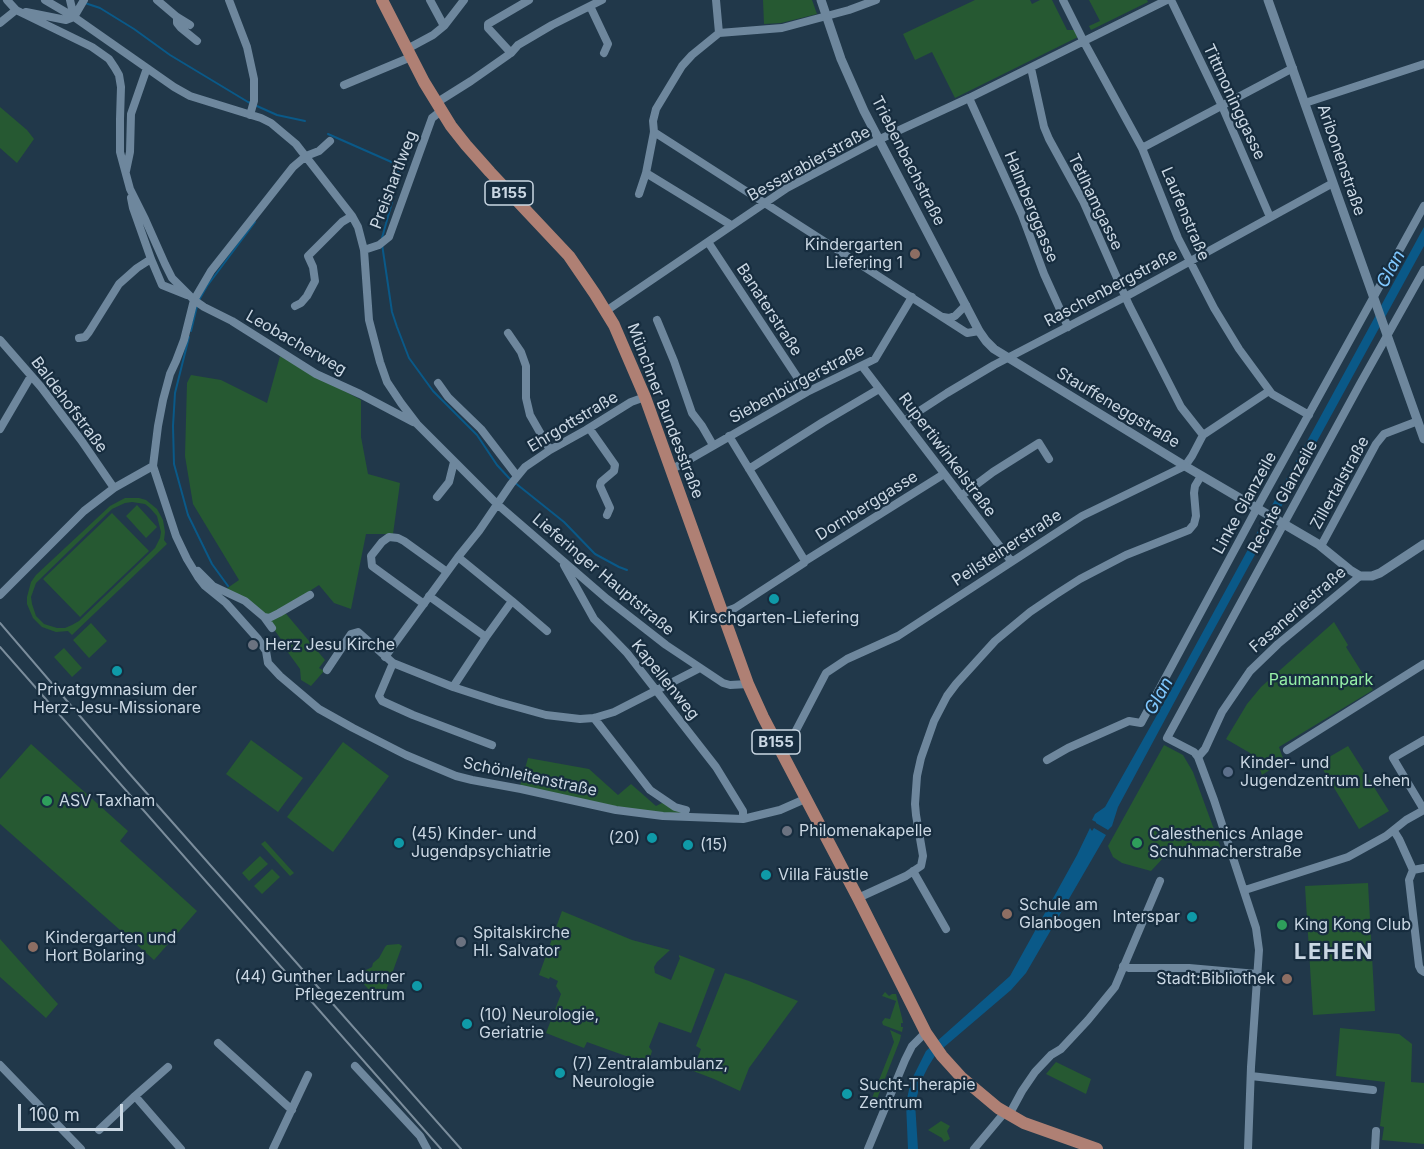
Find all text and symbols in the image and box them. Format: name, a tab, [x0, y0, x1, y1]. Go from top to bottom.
street label: Tittmoninggasse	[1199, 41, 1269, 163]
street label: Triebenbachstraße	[867, 93, 949, 229]
street label: Aribonenstraße	[1313, 102, 1369, 218]
street label: Bessarabierstraße	[744, 122, 874, 206]
street label: Preishartlweg	[367, 128, 421, 232]
street label: Halmberggasse	[1000, 148, 1062, 266]
street label: Tetlhamgasse	[1063, 151, 1127, 253]
street label: Laufenstraße	[1157, 164, 1213, 264]
road number: B155	[485, 181, 533, 205]
place label: Kindergarten Liefering 1	[805, 235, 903, 273]
street label: Raschenbergstraße	[1041, 245, 1181, 331]
marker: Kindergarten Liefering 1	[908, 247, 922, 261]
water label: Glan	[1372, 247, 1410, 291]
street label: Banaterstraße	[732, 260, 806, 360]
street label: Leobacherweg	[242, 306, 350, 380]
street label: Münchner Bundesstraße	[623, 321, 707, 501]
street label: Siebenbürgerstraße	[726, 340, 868, 428]
street label: Baldehofstraße	[27, 353, 111, 457]
street label: Stauffeneggstraße	[1053, 364, 1183, 452]
street label: Ehrgottstraße	[524, 387, 622, 457]
street label: Rupertiwinkelstraße	[894, 389, 1000, 521]
street label: Zillertalstraße	[1307, 433, 1373, 533]
street label: Rechte Glanzeile	[1244, 437, 1322, 557]
street label: Linke Glanzeile	[1209, 449, 1281, 557]
street label: Dornberggasse	[812, 467, 922, 545]
street label: Peilsteinerstraße	[949, 505, 1065, 591]
street label: Lieferinger Hauptstraße	[528, 510, 678, 640]
street label: Fasaneriestraße	[1246, 563, 1350, 657]
marker: Kirschgarten-Liefering	[767, 592, 781, 606]
place label: Kirschgarten-Liefering	[689, 608, 859, 628]
place label: Herz Jesu Kirche	[265, 635, 395, 655]
street label: Kapellenweg	[627, 636, 703, 724]
marker: Herz Jesu Kirche	[246, 638, 260, 652]
marker: Privatgymnasium der Herz-Jesu-Missionare	[110, 664, 124, 678]
park label: Paumannpark	[1269, 670, 1373, 690]
water label: Glan	[1140, 674, 1178, 718]
place label: Privatgymnasium der Herz-Jesu-Missionare	[33, 680, 201, 718]
road number: B155	[752, 730, 800, 754]
street label: Schönleitenstraße	[461, 753, 599, 801]
place label: Kinder- und Jugendzentrum Lehen	[1240, 753, 1410, 791]
marker: Kinder- und Jugendzentrum Lehen	[1221, 765, 1235, 779]
place label: ASV Taxham	[59, 791, 155, 811]
marker: ASV Taxham	[40, 794, 54, 808]
place label: Philomenakapelle	[799, 821, 932, 841]
place label: (45) Kinder- und Jugendpsychiatrie	[411, 824, 551, 862]
marker: Philomenakapelle	[780, 824, 794, 838]
place label: Calesthenics Anlage Schuhmacherstraße	[1149, 824, 1303, 862]
place label: (20)	[608, 828, 640, 848]
marker: (20)	[645, 831, 659, 845]
place label: (15)	[700, 835, 728, 855]
marker: (45) Kinder- und Jugendpsychiatrie	[392, 836, 406, 850]
marker: Calesthenics Anlage Schuhmacherstraße	[1130, 836, 1144, 850]
marker: (15)	[681, 838, 695, 852]
place label: Villa Fäustle	[778, 865, 869, 885]
marker: Villa Fäustle	[759, 868, 773, 882]
place label: Schule am Glanbogen	[1019, 895, 1101, 933]
marker: Schule am Glanbogen	[1000, 907, 1014, 921]
place label: Interspar	[1112, 907, 1180, 927]
marker: Interspar	[1185, 910, 1199, 924]
place label: King Kong Club	[1294, 915, 1411, 935]
marker: King Kong Club	[1275, 918, 1289, 932]
place label: Spitalskirche Hl. Salvator	[473, 923, 570, 961]
place label: Kindergarten und Hort Bolaring	[45, 928, 176, 966]
marker: Spitalskirche Hl. Salvator	[454, 935, 468, 949]
district label: LEHEN	[1294, 939, 1374, 965]
marker: Kindergarten und Hort Bolaring	[26, 940, 40, 954]
place label: (44) Gunther Ladurner Pflegezentrum	[234, 967, 405, 1005]
place label: Stadt:Bibliothek	[1156, 969, 1275, 989]
marker: Stadt:Bibliothek	[1280, 972, 1294, 986]
marker: (44) Gunther Ladurner Pflegezentrum	[410, 979, 424, 993]
place label: (10) Neurologie, Geriatrie	[479, 1005, 599, 1043]
marker: (10) Neurologie, Geriatrie	[460, 1017, 474, 1031]
place label: (7) Zentralambulanz, Neurologie	[572, 1054, 728, 1092]
marker: (7) Zentralambulanz, Neurologie	[553, 1066, 567, 1080]
place label: Sucht-Therapie Zentrum	[859, 1075, 976, 1113]
marker: Sucht-Therapie Zentrum	[840, 1087, 854, 1101]
scale bar	[21, 1092, 126, 1130]
text: 100 m	[29, 1104, 80, 1125]

